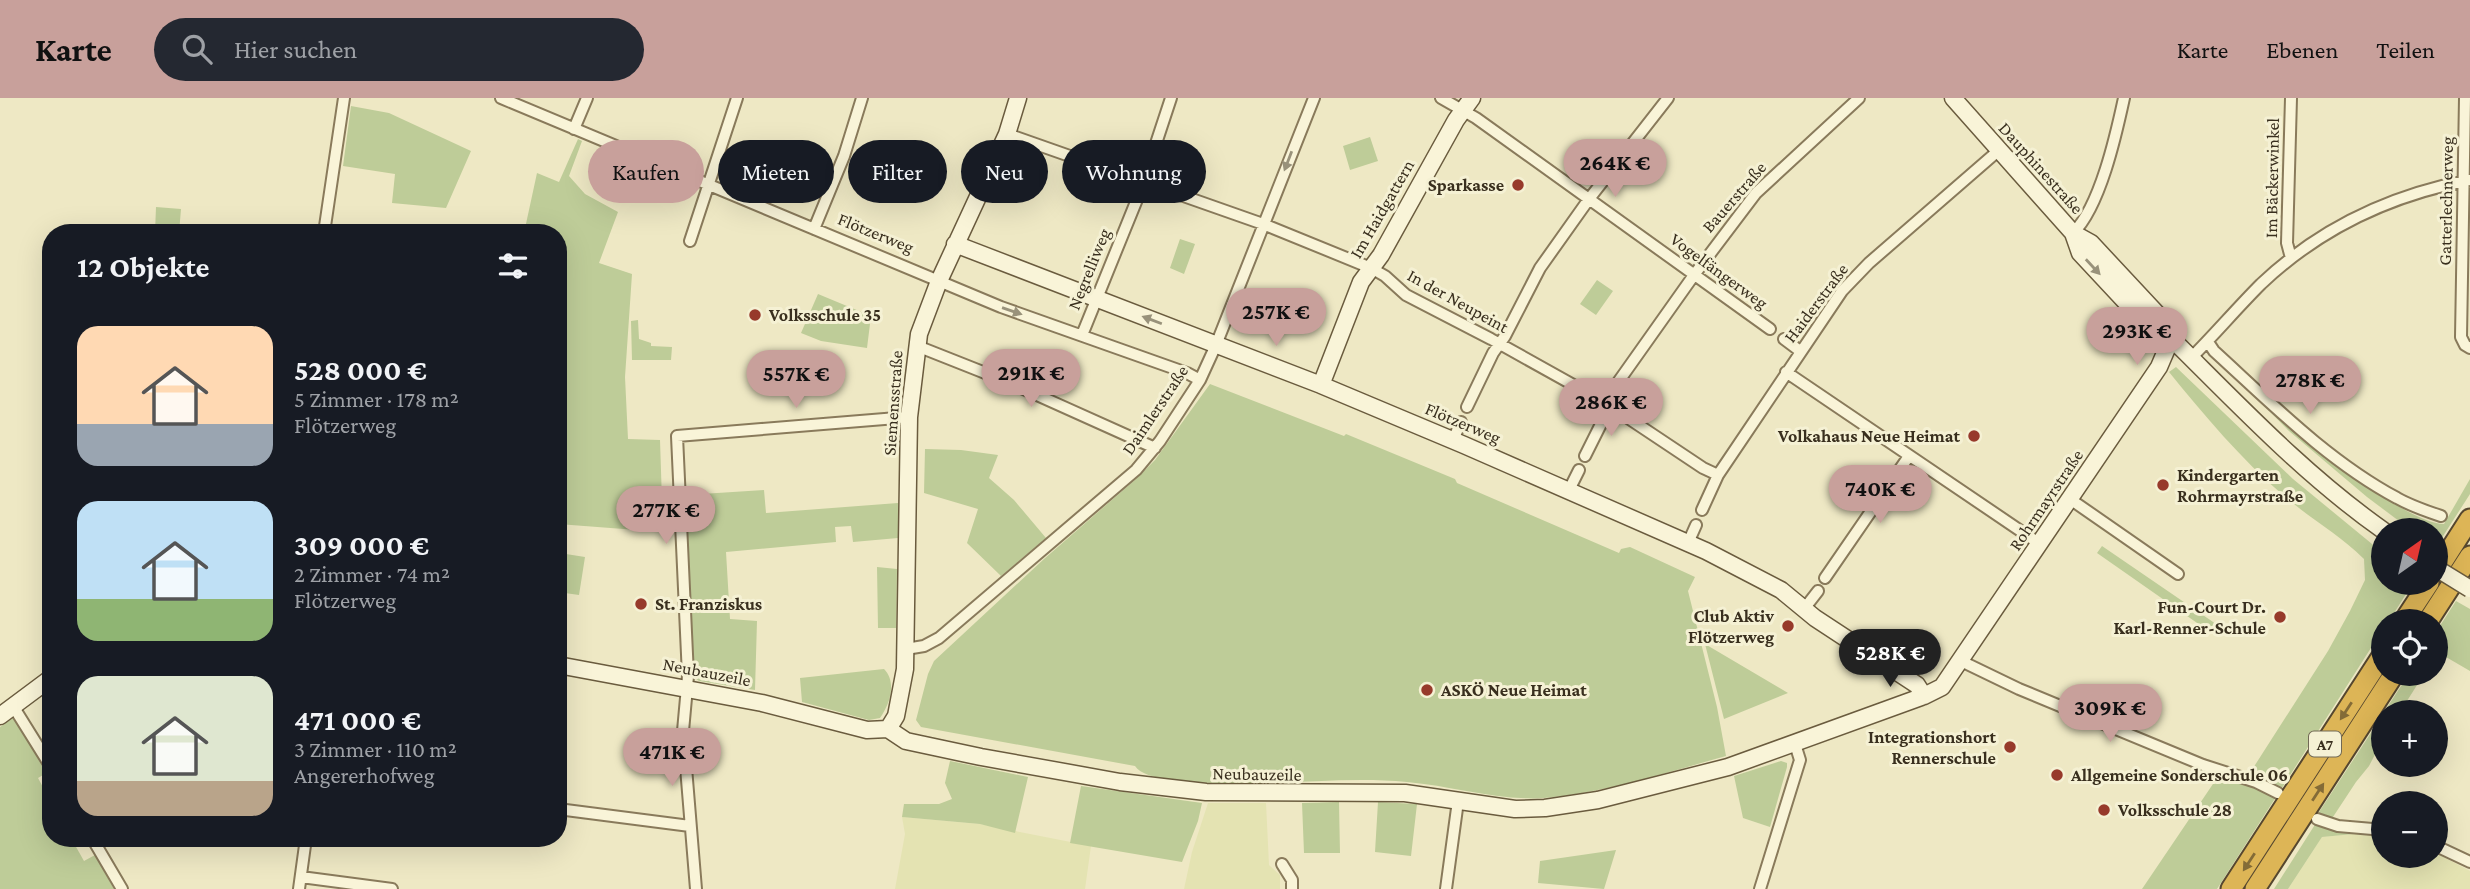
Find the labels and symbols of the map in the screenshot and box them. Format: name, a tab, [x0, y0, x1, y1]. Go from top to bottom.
street label: Im Bäckerwinkel	[2261, 117, 2283, 238]
street label: Dauphinestraße	[1995, 118, 2087, 218]
street label: Gatterlechnerweg	[2435, 136, 2457, 266]
pin: 264K €	[1558, 140, 1672, 199]
one-way arrow	[1282, 151, 1293, 172]
street label: Im Haidgattern	[1346, 156, 1418, 262]
street label: Bauerstraße	[1698, 157, 1770, 236]
place label: Sparkasse	[1428, 175, 1504, 195]
marker: Sparkasse	[1510, 177, 1526, 193]
street label: Flötzerweg	[835, 209, 917, 257]
street label: Negrelliweg	[1064, 225, 1115, 313]
street label: Vogelfängerweg	[1666, 229, 1772, 313]
one-way arrow	[2085, 258, 2101, 276]
street label: Haiderstraße	[1780, 259, 1852, 346]
street label: In der Neupeint	[1404, 265, 1513, 338]
pin: 257K €	[1219, 288, 1333, 348]
place label: Volksschule 35	[768, 305, 881, 325]
one-way arrow	[1001, 306, 1022, 317]
marker: Volksschule 35	[747, 307, 763, 323]
pin: 293K €	[2080, 308, 2194, 367]
one-way arrow	[1142, 314, 1163, 325]
pin: 557K €	[739, 350, 853, 410]
street label: Siemensstraße	[879, 350, 907, 456]
pin: 291K €	[974, 350, 1088, 409]
pin: 278K €	[2253, 356, 2367, 416]
street label: Daimlerstraße	[1118, 361, 1192, 459]
pin: 286K €	[1554, 378, 1668, 438]
street label: Flötzerweg	[1422, 398, 1504, 448]
place label: Volkahaus Neue Heimat	[1777, 426, 1961, 446]
marker: Volkahaus Neue Heimat	[1966, 428, 1982, 444]
street label: Rohrmayrstraße	[2005, 446, 2087, 554]
place label: Kindergarten Rohrmayrstraße	[2177, 465, 2303, 506]
pin: 740K €	[1823, 466, 1937, 525]
marker: Kindergarten Rohrmayrstraße	[2155, 477, 2171, 493]
pin: 277K €	[609, 486, 723, 546]
north arrow	[2371, 518, 2448, 595]
place label: St. Franziskus	[655, 594, 762, 614]
marker: St. Franziskus	[633, 596, 649, 612]
place label: Fun-Court Dr. Karl-Renner-Schule	[2113, 597, 2266, 638]
place label: Club Aktiv Flötzerweg	[1688, 606, 1774, 647]
marker: Fun-Court Dr. Karl-Renner-Schule	[2272, 609, 2288, 625]
marker: Club Aktiv Flötzerweg	[1780, 618, 1796, 634]
pin: 528K €	[1833, 630, 1947, 689]
street label: Neubauzeile	[661, 654, 753, 690]
place label: ASKÖ Neue Heimat	[1440, 680, 1587, 700]
marker: ASKÖ Neue Heimat	[1419, 682, 1435, 698]
pin: 309K €	[2053, 684, 2167, 744]
one-way arrow	[2340, 701, 2353, 720]
place label: Integrationshort Rennerschule	[1868, 727, 1997, 768]
pin: 471K €	[615, 728, 729, 788]
road number: A7	[2309, 732, 2341, 757]
marker: Integrationshort Rennerschule	[2002, 739, 2018, 755]
street label: Neubauzeile	[1212, 763, 1302, 785]
place label: Allgemeine Sonderschule 06	[2070, 765, 2288, 785]
marker: Allgemeine Sonderschule 06	[2049, 767, 2065, 783]
one-way arrow	[2311, 783, 2324, 802]
place label: Volksschule 28	[2117, 800, 2232, 820]
marker: Volksschule 28	[2096, 802, 2112, 818]
one-way arrow	[2243, 852, 2256, 871]

